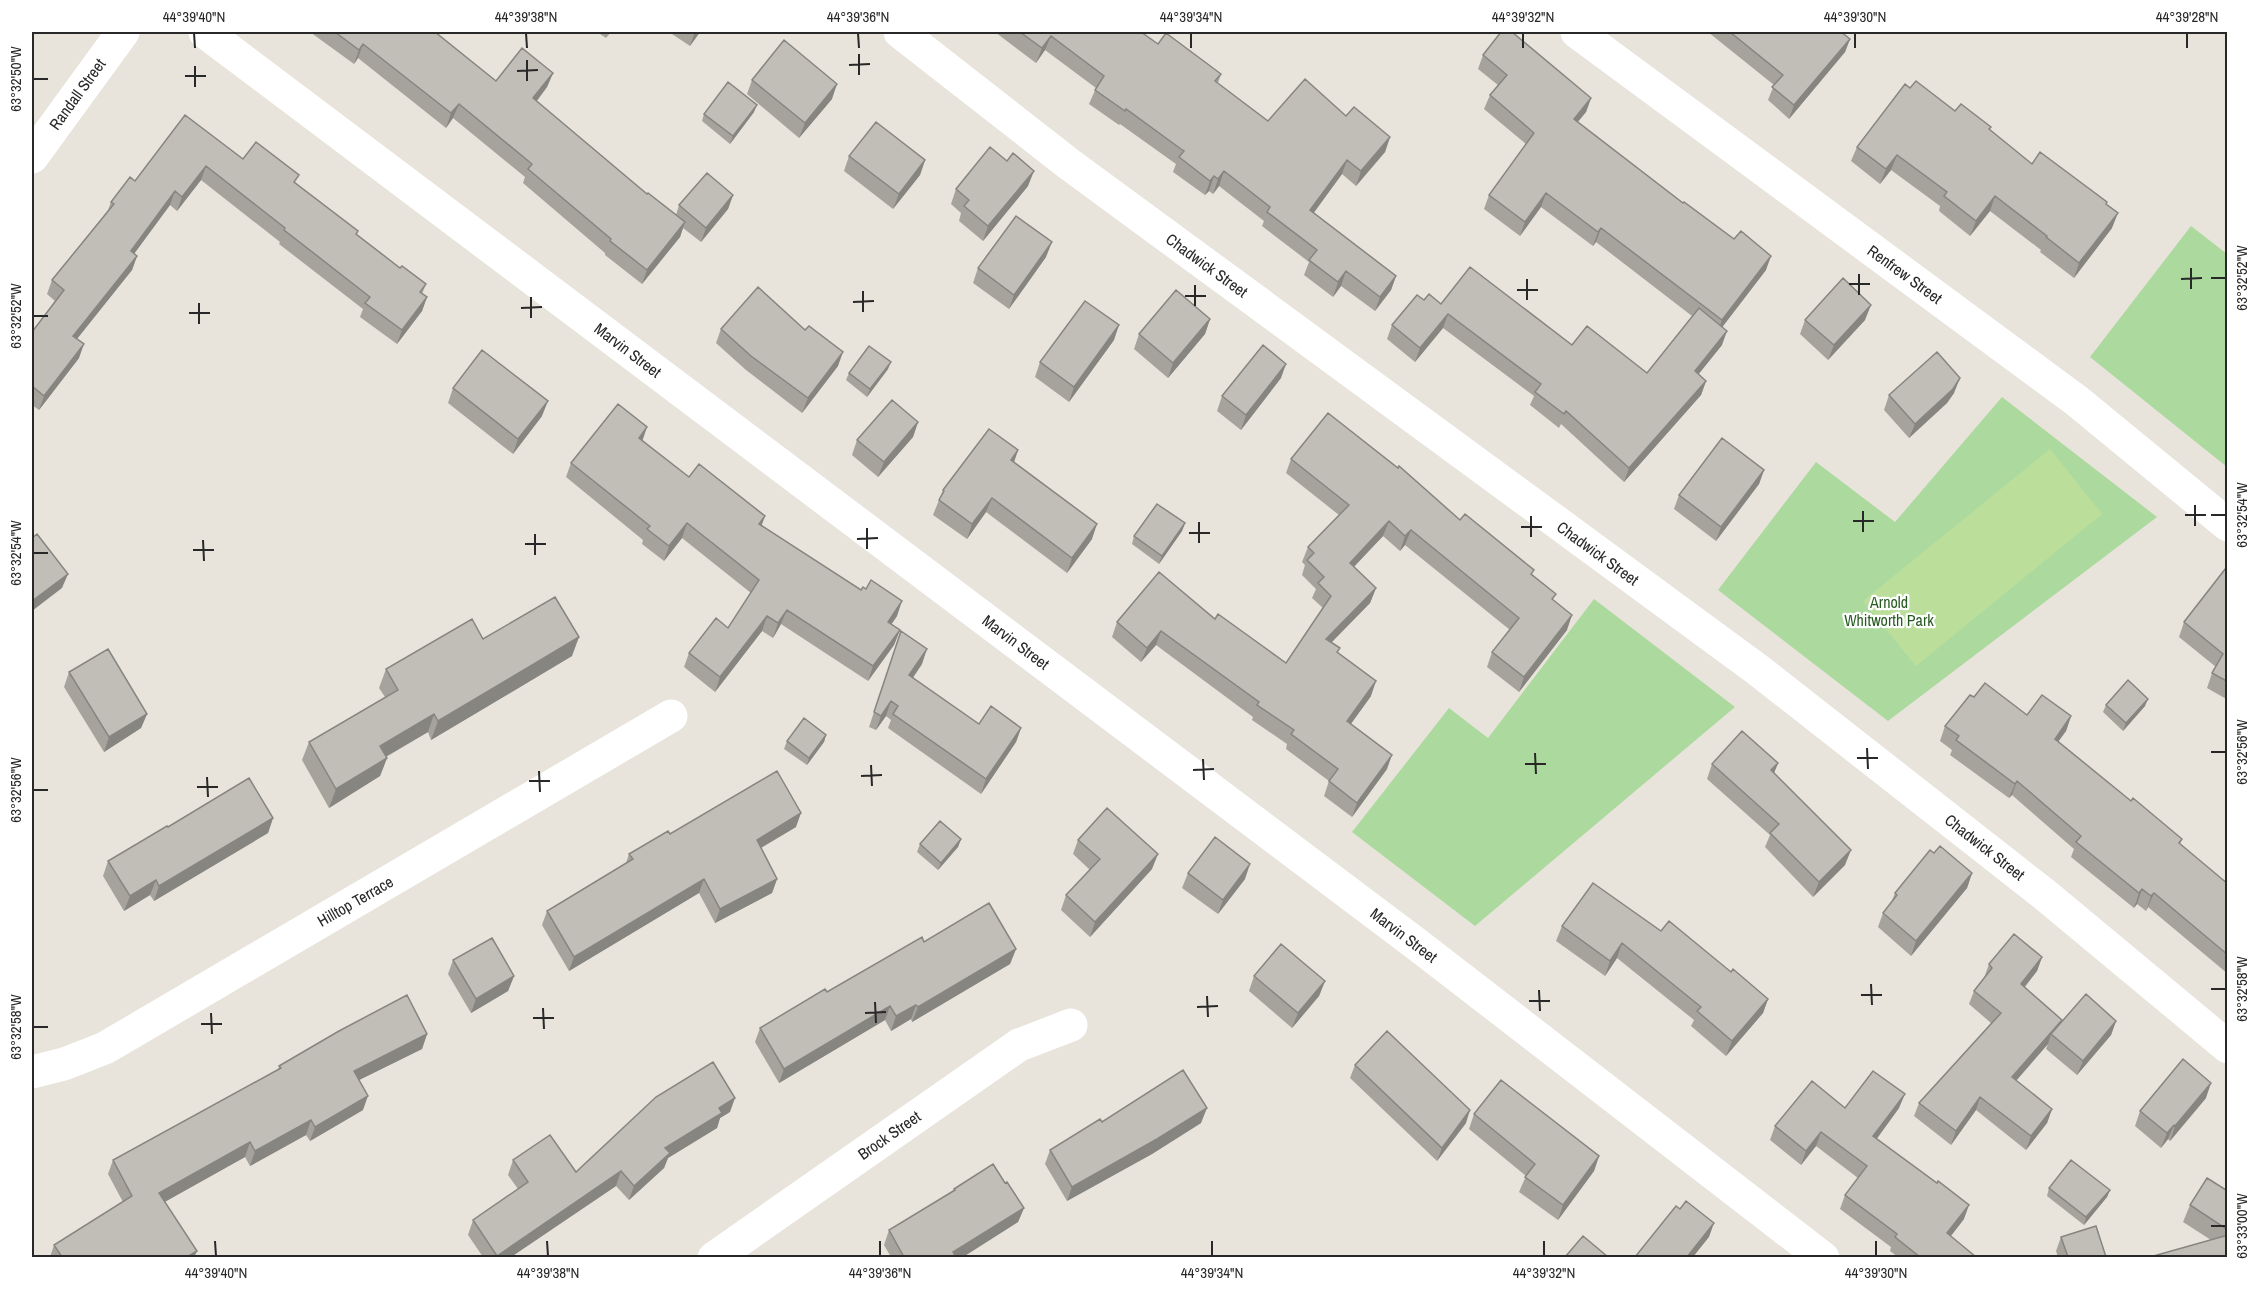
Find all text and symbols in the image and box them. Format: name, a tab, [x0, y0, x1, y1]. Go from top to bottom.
text: 44°39'40"N	[163, 6, 225, 27]
text: 44°39'38"N	[495, 6, 557, 27]
text: 44°39'36"N	[827, 6, 889, 27]
text: 44°39'34"N	[1160, 6, 1222, 27]
text: 44°39'32"N	[1492, 6, 1554, 27]
text: 44°39'30"N	[1824, 6, 1886, 27]
text: 44°39'28"N	[2156, 6, 2218, 27]
text: 63°32'50"W	[5, 46, 26, 112]
street label: Randall Street	[44, 54, 111, 134]
street label: Chadwick Street	[1162, 228, 1253, 302]
street label: Renfrew Street	[1863, 239, 1947, 309]
text: 63°32'52"W	[2231, 245, 2252, 311]
text: 63°32'52"W	[5, 283, 26, 349]
street label: Marvin Street	[590, 318, 666, 383]
text: 63°32'54"W	[2231, 482, 2252, 548]
street label: Chadwick Street	[1553, 516, 1644, 590]
text: 63°32'54"W	[5, 520, 26, 586]
park label: Arnold Whitworth Park	[1844, 591, 1934, 631]
street label: Marvin Street	[978, 610, 1054, 675]
text: 63°32'56"W	[2231, 719, 2252, 785]
text: 63°32'56"W	[5, 757, 26, 823]
street label: Chadwick Street	[1940, 809, 2030, 886]
street label: Hilltop Terrace	[313, 870, 397, 932]
street label: Marvin Street	[1366, 903, 1442, 968]
text: 63°32'58"W	[2231, 956, 2252, 1022]
text: 63°32'58"W	[5, 994, 26, 1060]
street label: Brock Street	[853, 1105, 925, 1165]
text: 63°33'00"W	[2231, 1193, 2252, 1259]
text: 44°39'40"N	[185, 1262, 247, 1283]
text: 44°39'38"N	[517, 1262, 579, 1283]
text: 44°39'36"N	[849, 1262, 911, 1283]
text: 44°39'34"N	[1181, 1262, 1243, 1283]
text: 44°39'32"N	[1513, 1262, 1575, 1283]
text: 44°39'30"N	[1845, 1262, 1907, 1283]

